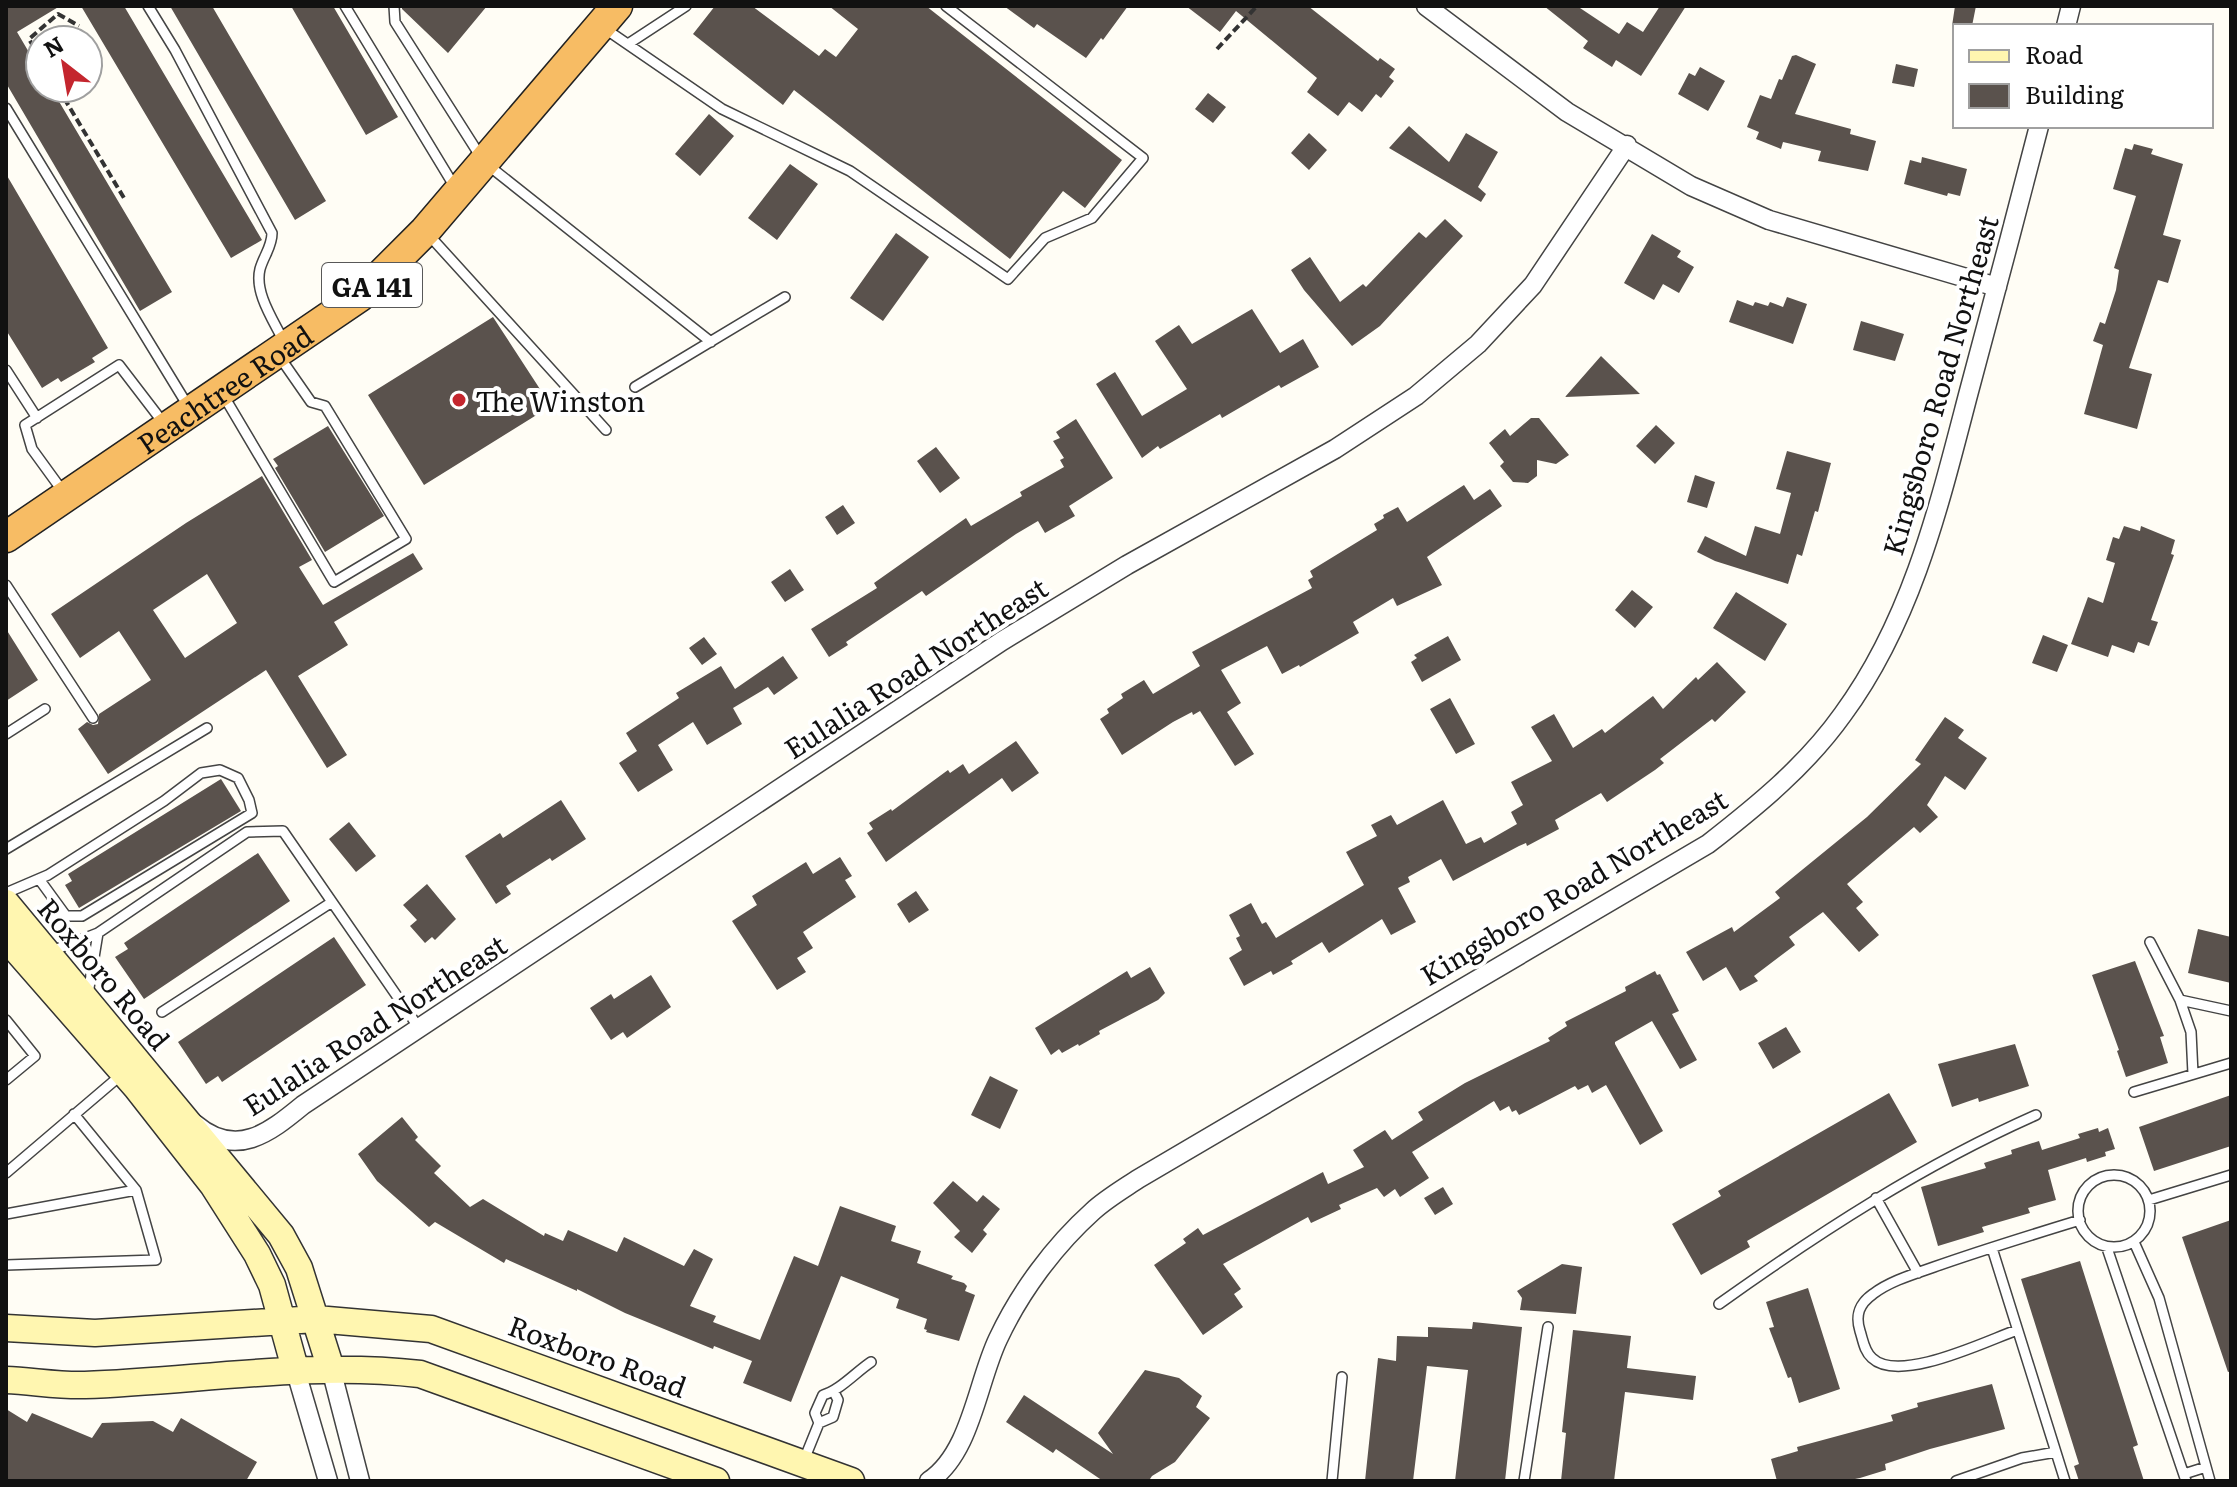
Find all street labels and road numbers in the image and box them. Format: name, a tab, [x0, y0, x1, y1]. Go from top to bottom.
street label: Kingsboro Road Northeast	[1870, 209, 2008, 560]
road number: GA 141	[322, 263, 422, 307]
street label: Peachtree Road	[128, 314, 320, 463]
street label: Eulalia Road Northeast	[775, 565, 1056, 768]
street label: Kingsboro Road Northeast	[1411, 777, 1735, 995]
street label: Roxboro Road	[29, 888, 181, 1058]
street label: Eulalia Road Northeast	[234, 922, 515, 1125]
street label: Roxboro Road	[503, 1303, 693, 1407]

